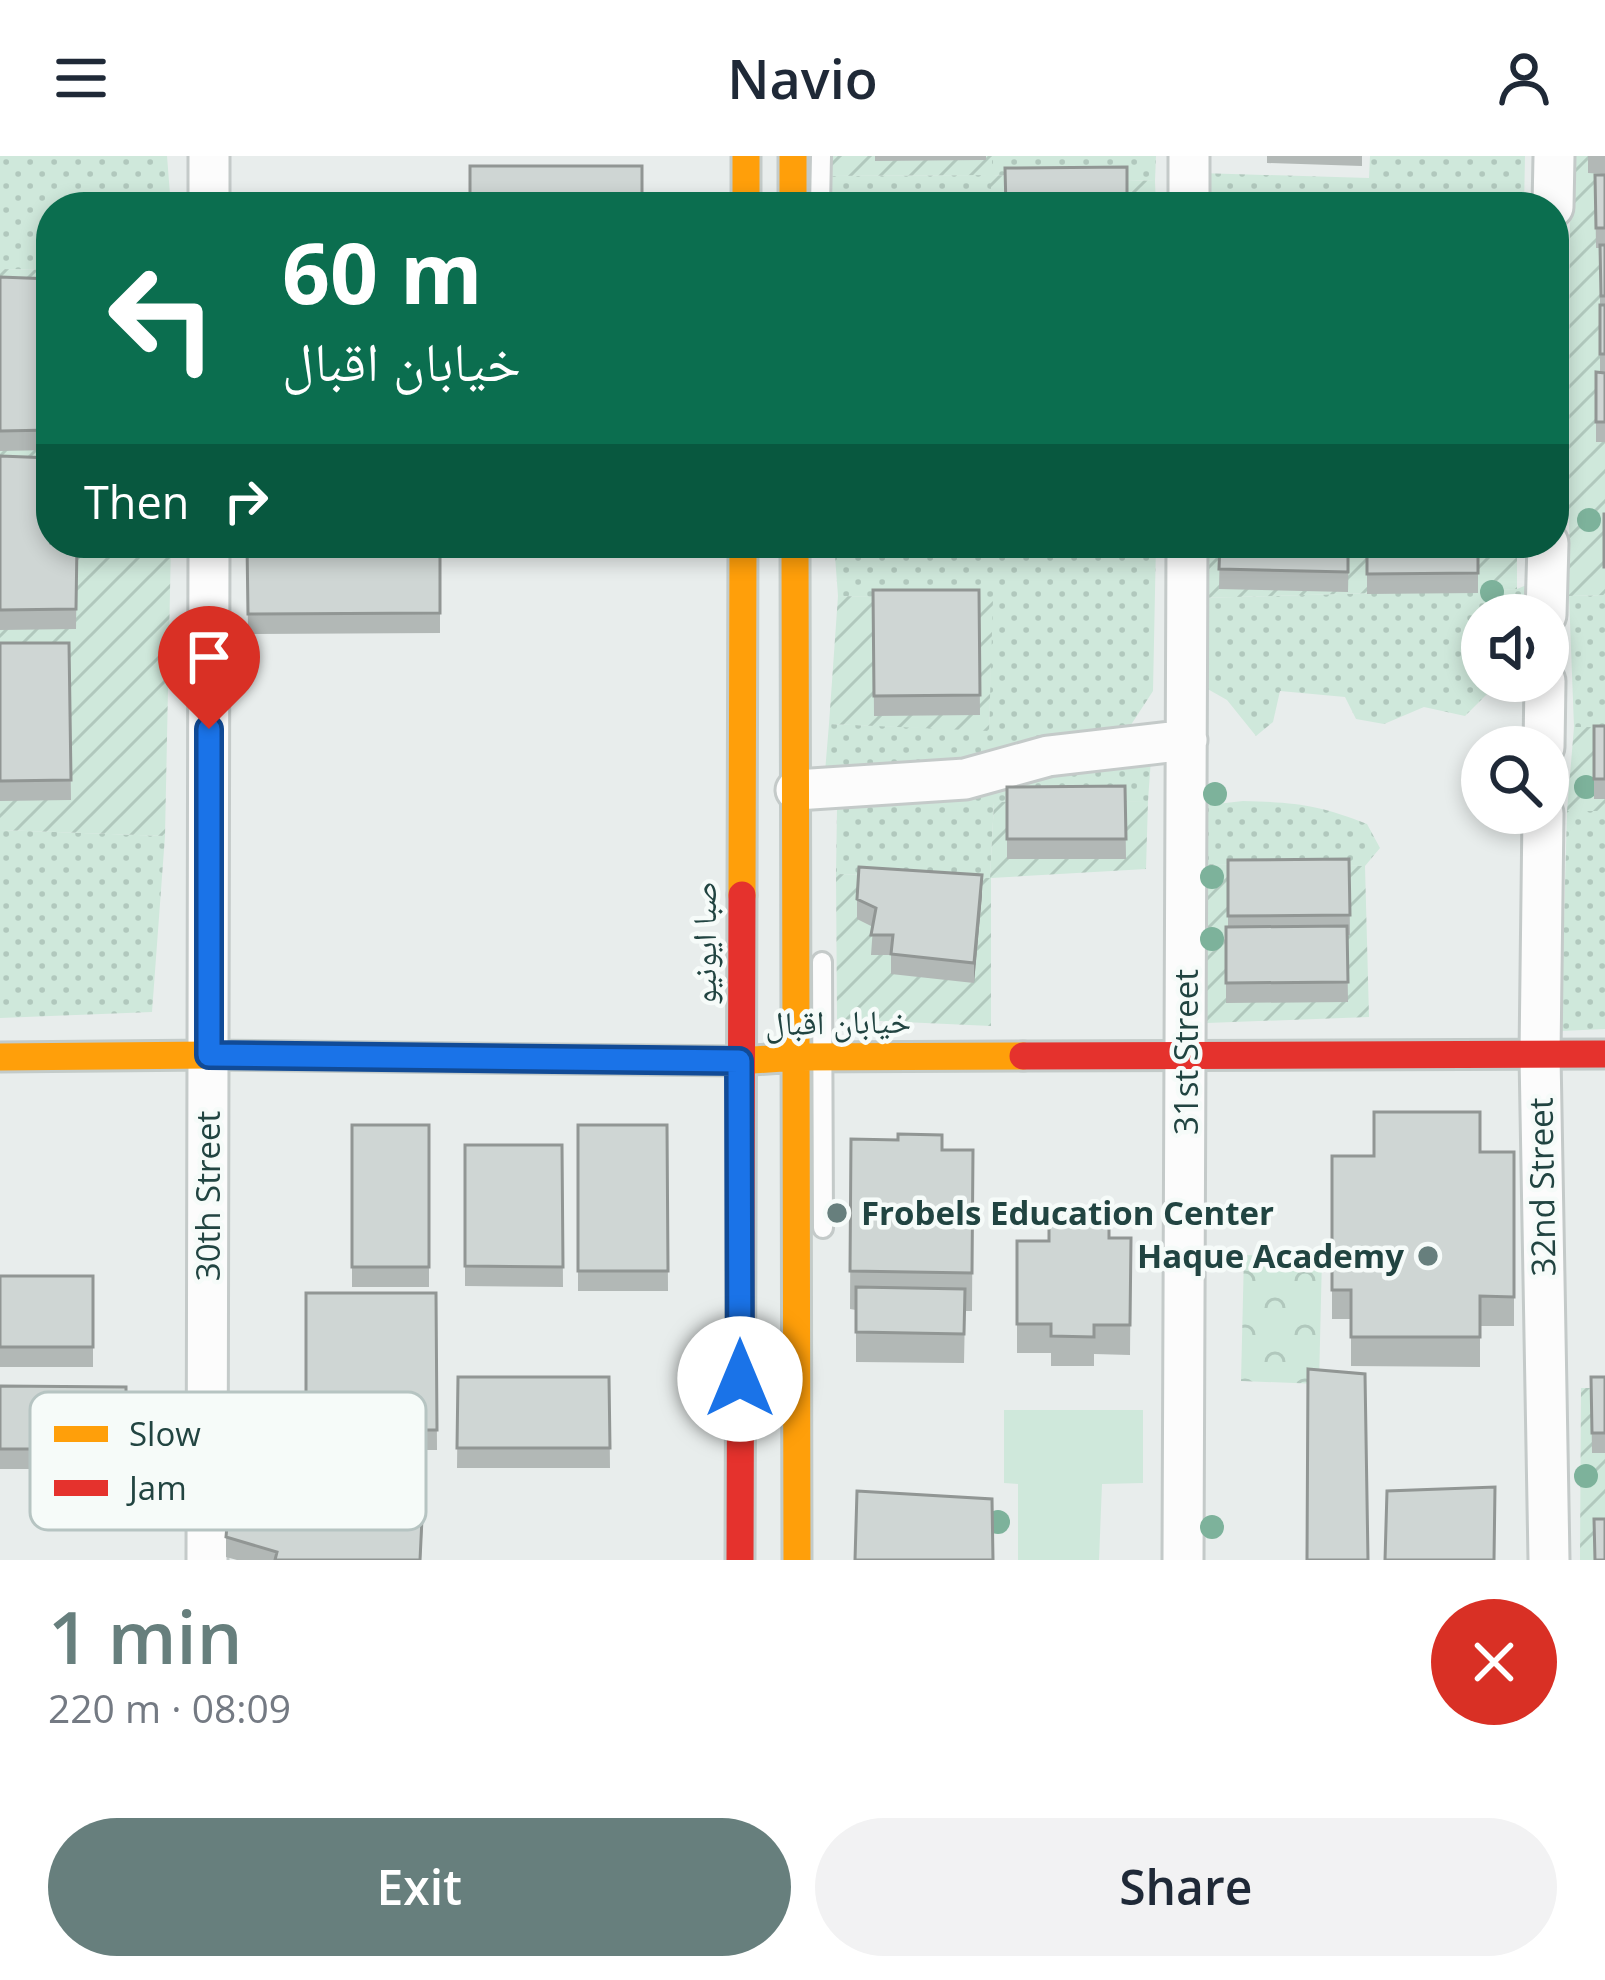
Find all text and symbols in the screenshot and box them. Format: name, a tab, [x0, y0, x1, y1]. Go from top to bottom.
text: Navio	[727, 41, 878, 115]
icon: menu	[48, 45, 114, 111]
icon: person	[1491, 45, 1557, 111]
text: 60 m	[282, 214, 482, 329]
icon: left	[84, 240, 240, 396]
text: خیابان اقبال	[282, 323, 521, 397]
icon: right	[213, 468, 279, 534]
text: Then	[84, 471, 189, 532]
map controls	[1461, 594, 1569, 834]
button: sound	[1461, 594, 1569, 702]
pin	[158, 606, 260, 729]
icon: arrive	[176, 624, 242, 690]
button: search	[1461, 726, 1569, 834]
street label: صبا ایونیو	[681, 881, 726, 1005]
street label: 31st Street	[1163, 969, 1208, 1135]
street label: خیابان اقبال	[765, 998, 911, 1045]
street label: 32nd Street	[1517, 1097, 1566, 1277]
street label: 30th Street	[185, 1111, 230, 1281]
place label: Frobels Education Center	[861, 1190, 1274, 1235]
marker: Frobels Education Center	[824, 1200, 850, 1226]
place label: Haque Academy	[1137, 1233, 1404, 1278]
marker: Haque Academy	[1415, 1243, 1441, 1269]
position arrow	[677, 1316, 803, 1442]
legend	[30, 1392, 426, 1530]
text: Slow	[129, 1411, 201, 1456]
text: Jam	[126, 1465, 187, 1510]
text: 1 min	[48, 1587, 242, 1685]
button: close	[1431, 1599, 1557, 1725]
text: 220 m · 08:09	[48, 1681, 291, 1734]
button: Exit	[48, 1818, 791, 1956]
button: Share	[815, 1818, 1557, 1956]

